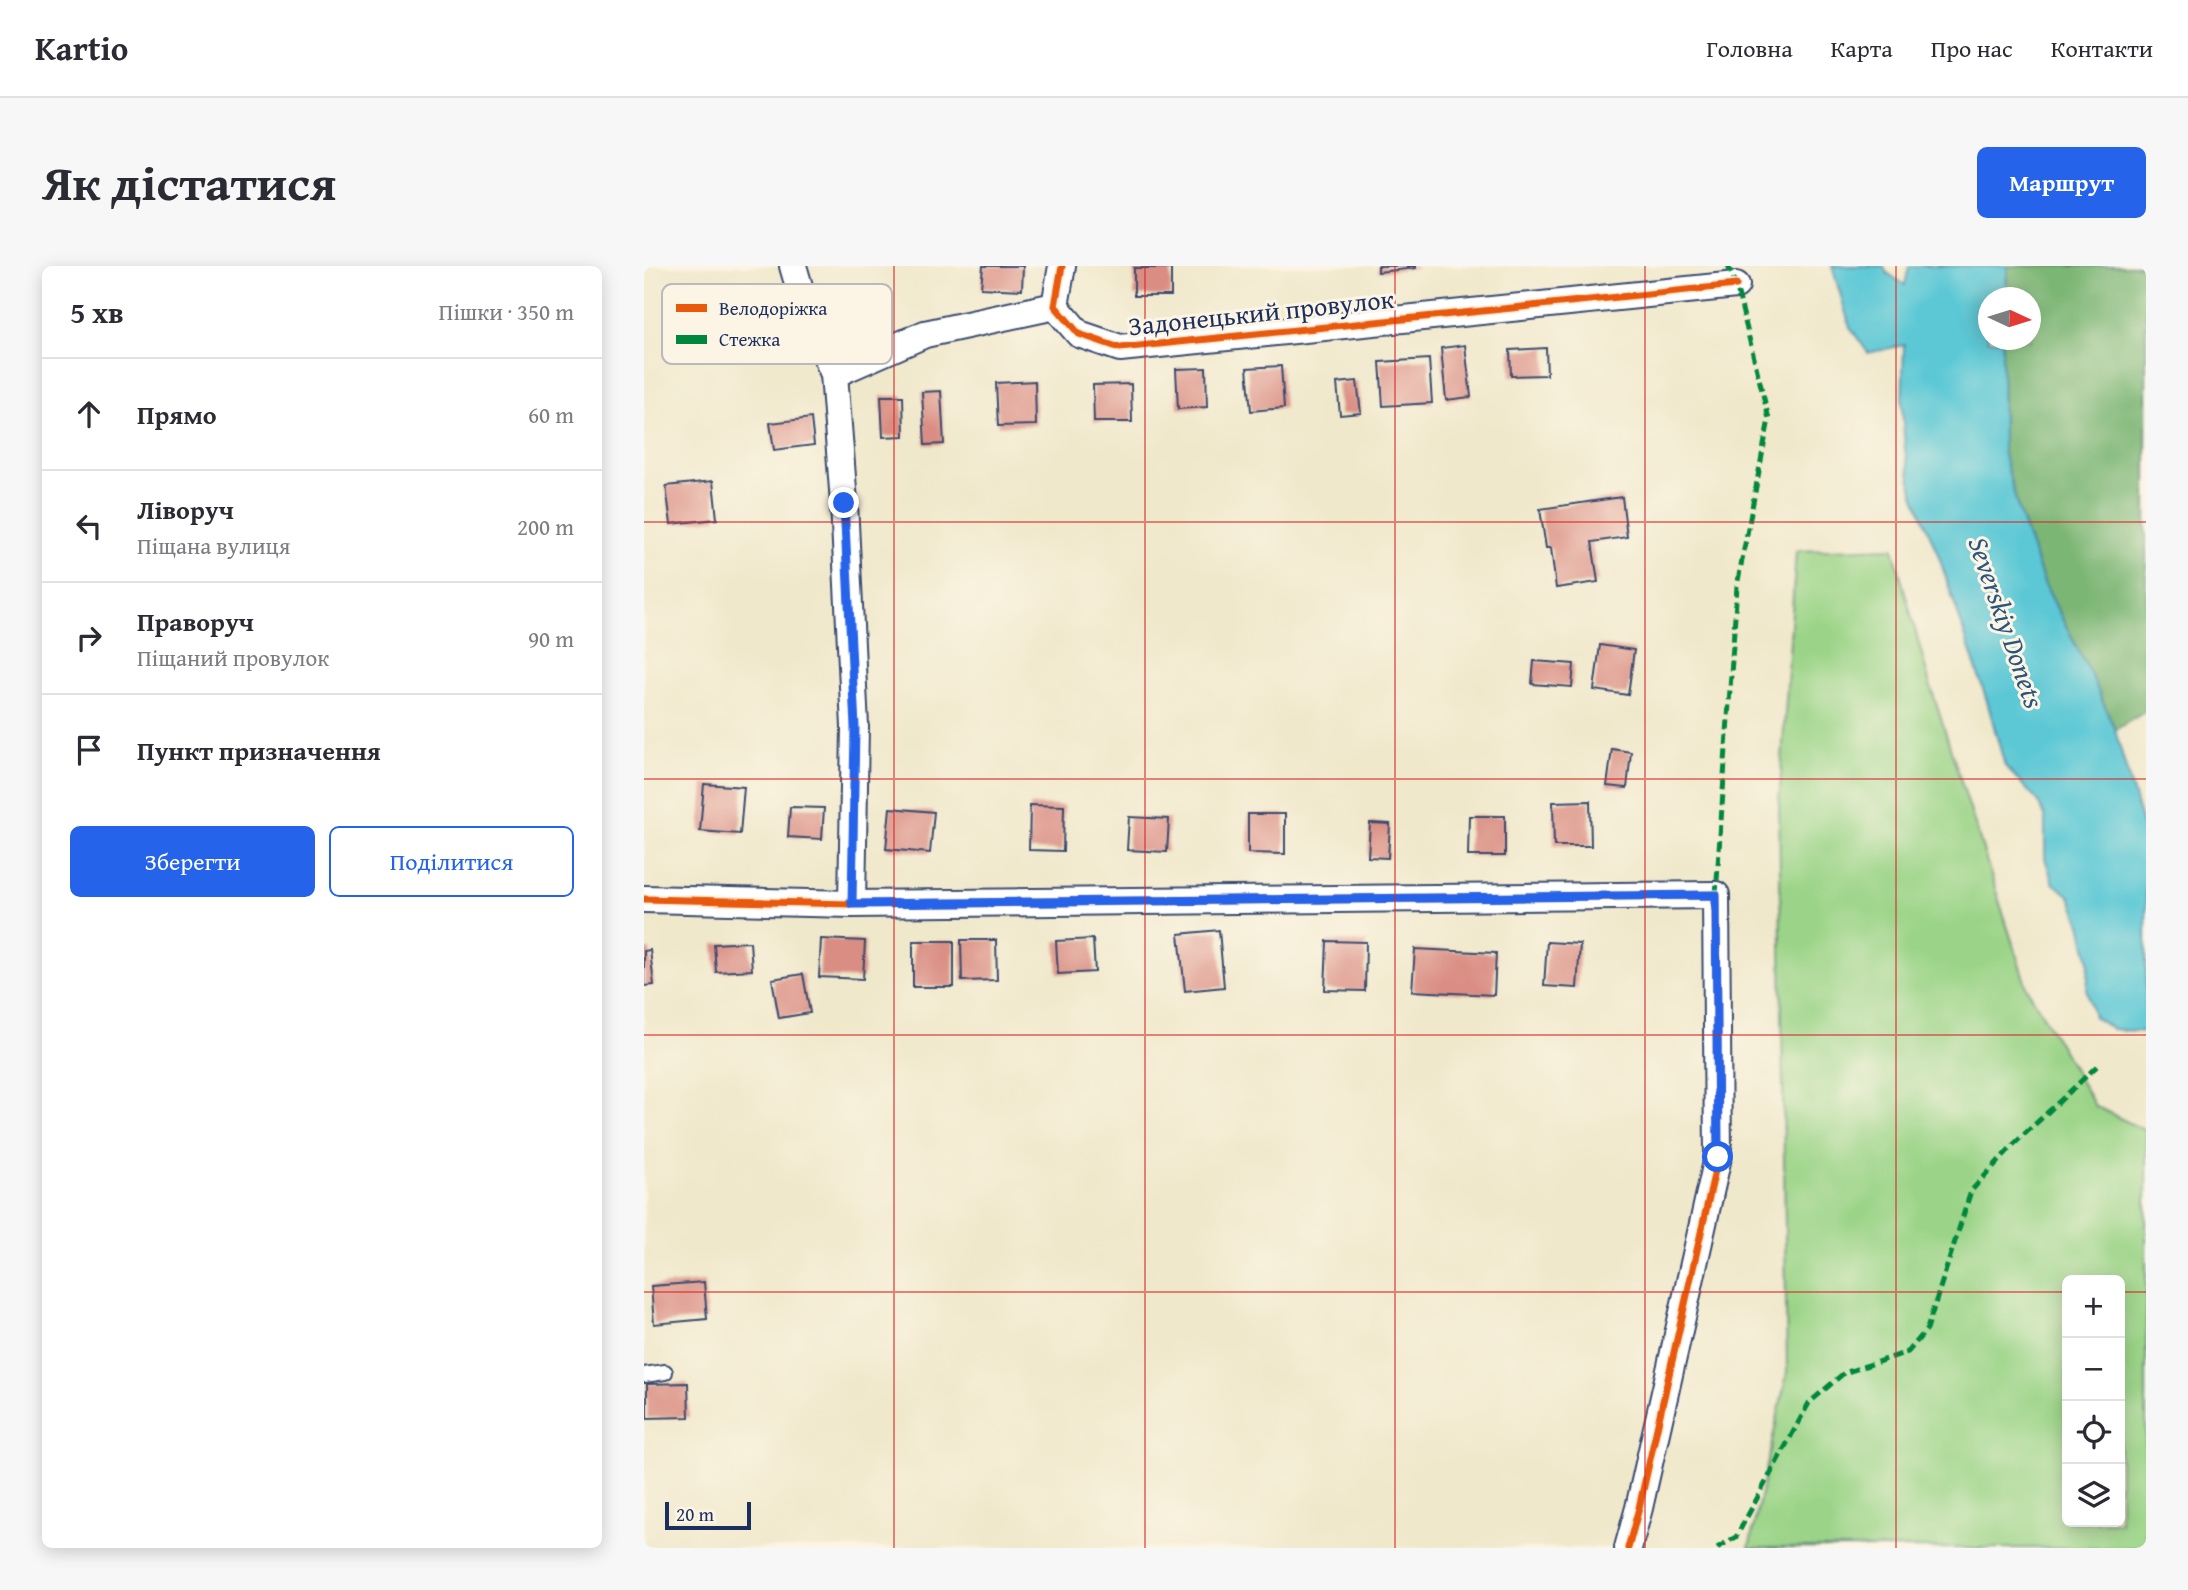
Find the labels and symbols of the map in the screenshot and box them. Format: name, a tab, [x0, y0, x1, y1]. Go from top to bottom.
street label: Задонецький провулок	[1126, 279, 1396, 345]
legend	[662, 284, 892, 364]
north arrow	[1978, 287, 2041, 350]
text: Велодоріжка	[719, 294, 827, 322]
text: Стежка	[719, 325, 780, 353]
route end	[828, 487, 859, 518]
water label: Severskiy Donets	[1959, 531, 2055, 713]
route start	[1702, 1141, 1733, 1172]
scale bar	[665, 1499, 751, 1531]

